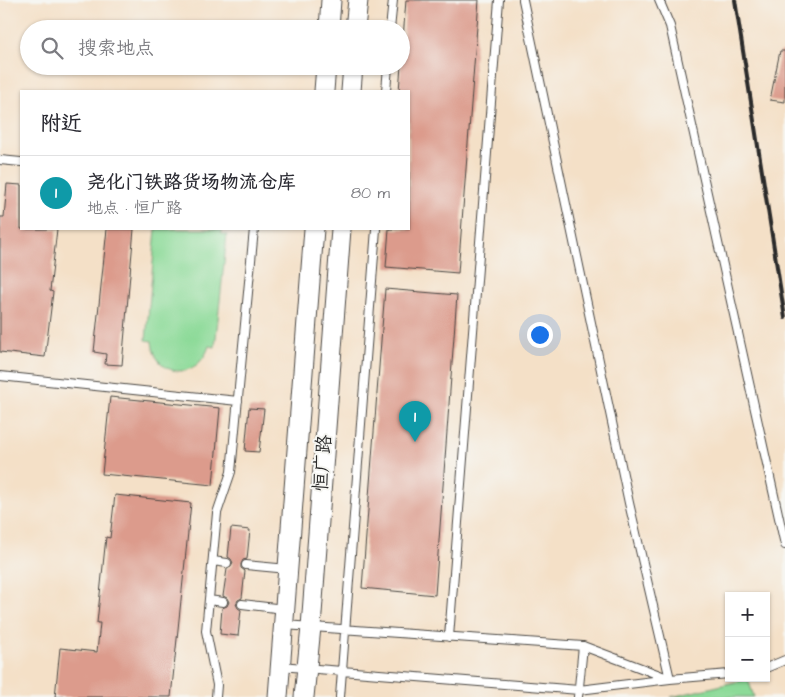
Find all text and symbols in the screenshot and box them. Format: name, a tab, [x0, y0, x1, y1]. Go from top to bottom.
search box	[20, 20, 410, 75]
icon: search	[38, 34, 66, 62]
text: 搜索地点	[78, 35, 154, 62]
text: 附近	[40, 109, 82, 138]
text: 尧化门铁路货场物流仓库	[87, 169, 296, 196]
text: 1	[55, 182, 57, 204]
text: 80 m	[351, 182, 390, 204]
text: 地点 · 恒广路	[87, 197, 182, 219]
your location	[527, 322, 553, 348]
pin: 1	[399, 401, 431, 442]
street label: 恒广路	[308, 434, 338, 492]
map controls	[725, 592, 770, 682]
button: +	[725, 592, 770, 637]
button: −	[725, 637, 770, 682]

